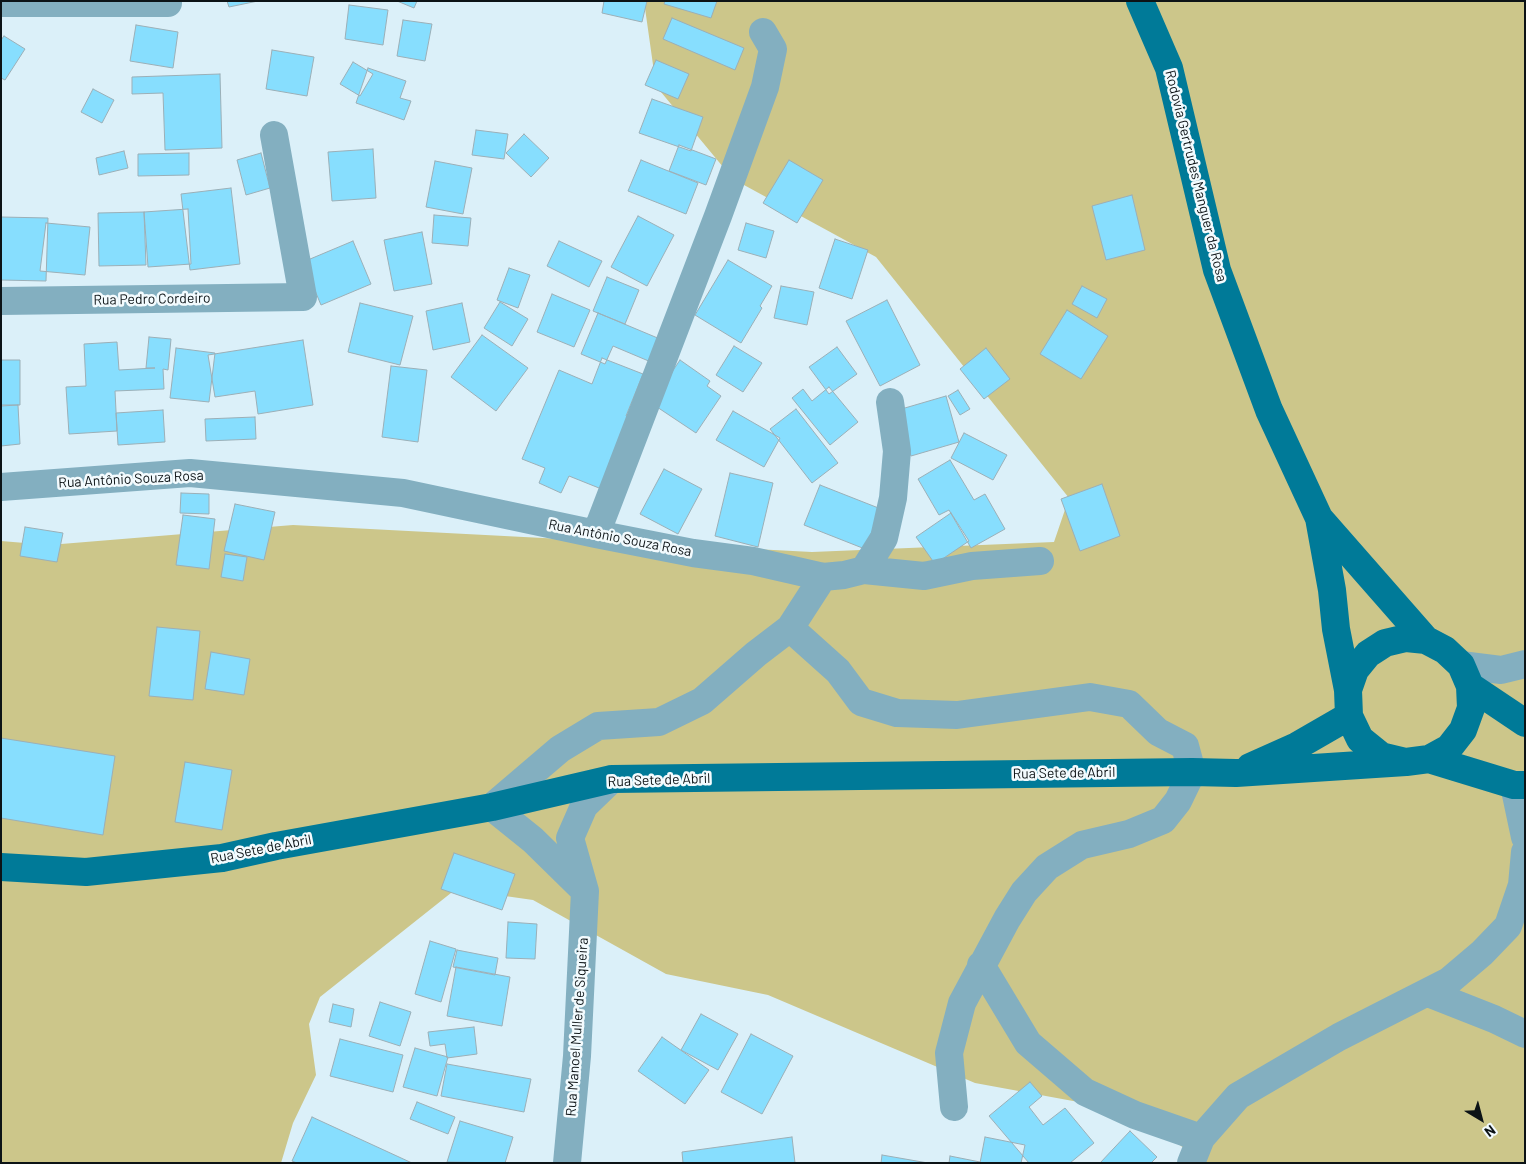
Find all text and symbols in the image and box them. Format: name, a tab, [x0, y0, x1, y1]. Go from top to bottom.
street label: Rodovia Gertrudes Manguer da Rosa	[1162, 68, 1230, 284]
street label: Rua Pedro Cordeiro	[93, 290, 211, 308]
street label: Rua Antônio Souza Rosa	[58, 467, 204, 491]
street label: Rua Antônio Souza Rosa	[547, 516, 693, 560]
street label: Rua Sete de Abril	[1013, 764, 1115, 782]
street label: Rua Sete de Abril	[607, 770, 711, 790]
street label: Rua Sete de Abril	[209, 831, 313, 867]
street label: Rua Manoel Muller de Siqueira	[562, 937, 592, 1117]
north arrow	[1456, 1094, 1506, 1144]
text: N	[1481, 1122, 1499, 1141]

